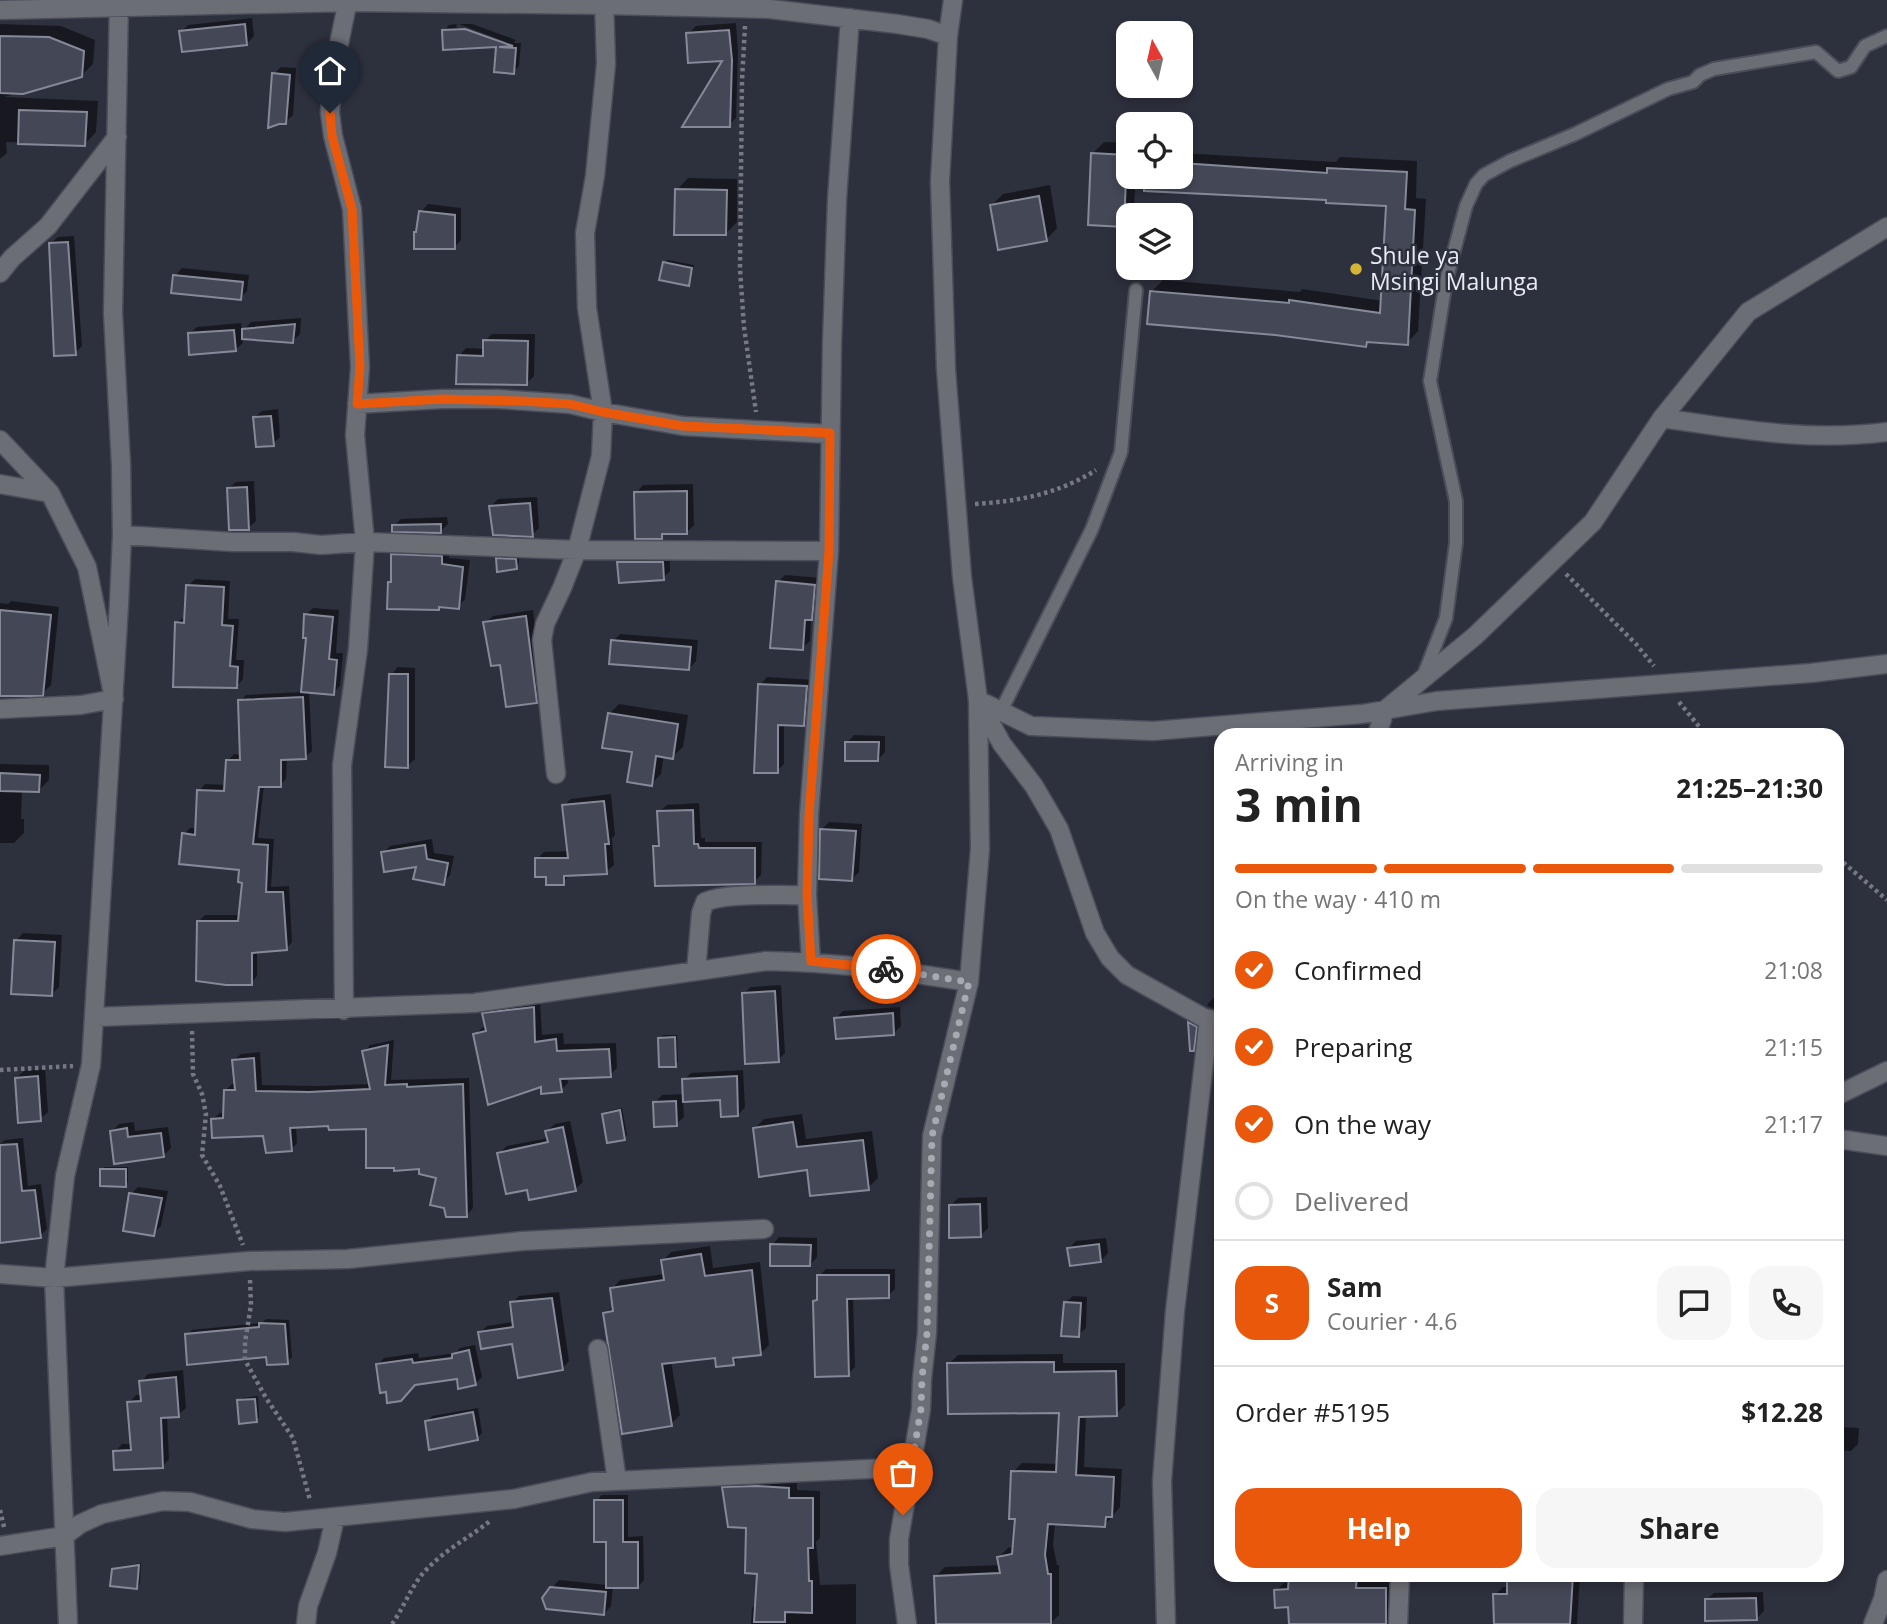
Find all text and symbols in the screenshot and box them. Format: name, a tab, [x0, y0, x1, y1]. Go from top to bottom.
north arrow	[1116, 21, 1194, 98]
map controls	[1116, 21, 1193, 280]
pin	[300, 41, 360, 113]
icon: home	[311, 52, 349, 90]
button: locate	[1116, 112, 1193, 189]
button: layers	[1116, 203, 1193, 280]
place label: Shule ya Msingi Malunga	[1370, 239, 1539, 297]
marker: Shule ya Msingi Malunga	[1348, 261, 1364, 277]
text: Arriving in	[1235, 746, 1344, 778]
text: 21:25–21:30	[1676, 770, 1823, 806]
text: 3 min	[1235, 773, 1363, 835]
text: On the way · 410 m	[1235, 883, 1441, 915]
courier	[851, 934, 921, 1004]
icon: bike	[867, 950, 905, 988]
icon: check	[1235, 951, 1273, 989]
text: Confirmed	[1294, 952, 1422, 988]
text: 21:08	[1764, 954, 1823, 986]
icon: check	[1235, 1028, 1273, 1066]
text: Preparing	[1294, 1029, 1412, 1065]
text: 21:15	[1764, 1031, 1823, 1063]
icon: check	[1235, 1105, 1273, 1143]
text: On the way	[1294, 1106, 1431, 1142]
text: 21:17	[1764, 1108, 1823, 1140]
text: Delivered	[1294, 1183, 1409, 1219]
button: chat	[1657, 1266, 1731, 1340]
button: phone	[1749, 1266, 1823, 1340]
text: Sam	[1327, 1269, 1383, 1305]
text: S	[1265, 1285, 1279, 1321]
text: Courier · 4.6	[1327, 1305, 1457, 1337]
text: Order #5195	[1235, 1394, 1390, 1430]
text: $12.28	[1741, 1394, 1823, 1430]
pin	[873, 1443, 933, 1515]
icon: bag	[884, 1454, 922, 1492]
button: Help	[1235, 1488, 1522, 1568]
button: Share	[1536, 1488, 1823, 1568]

